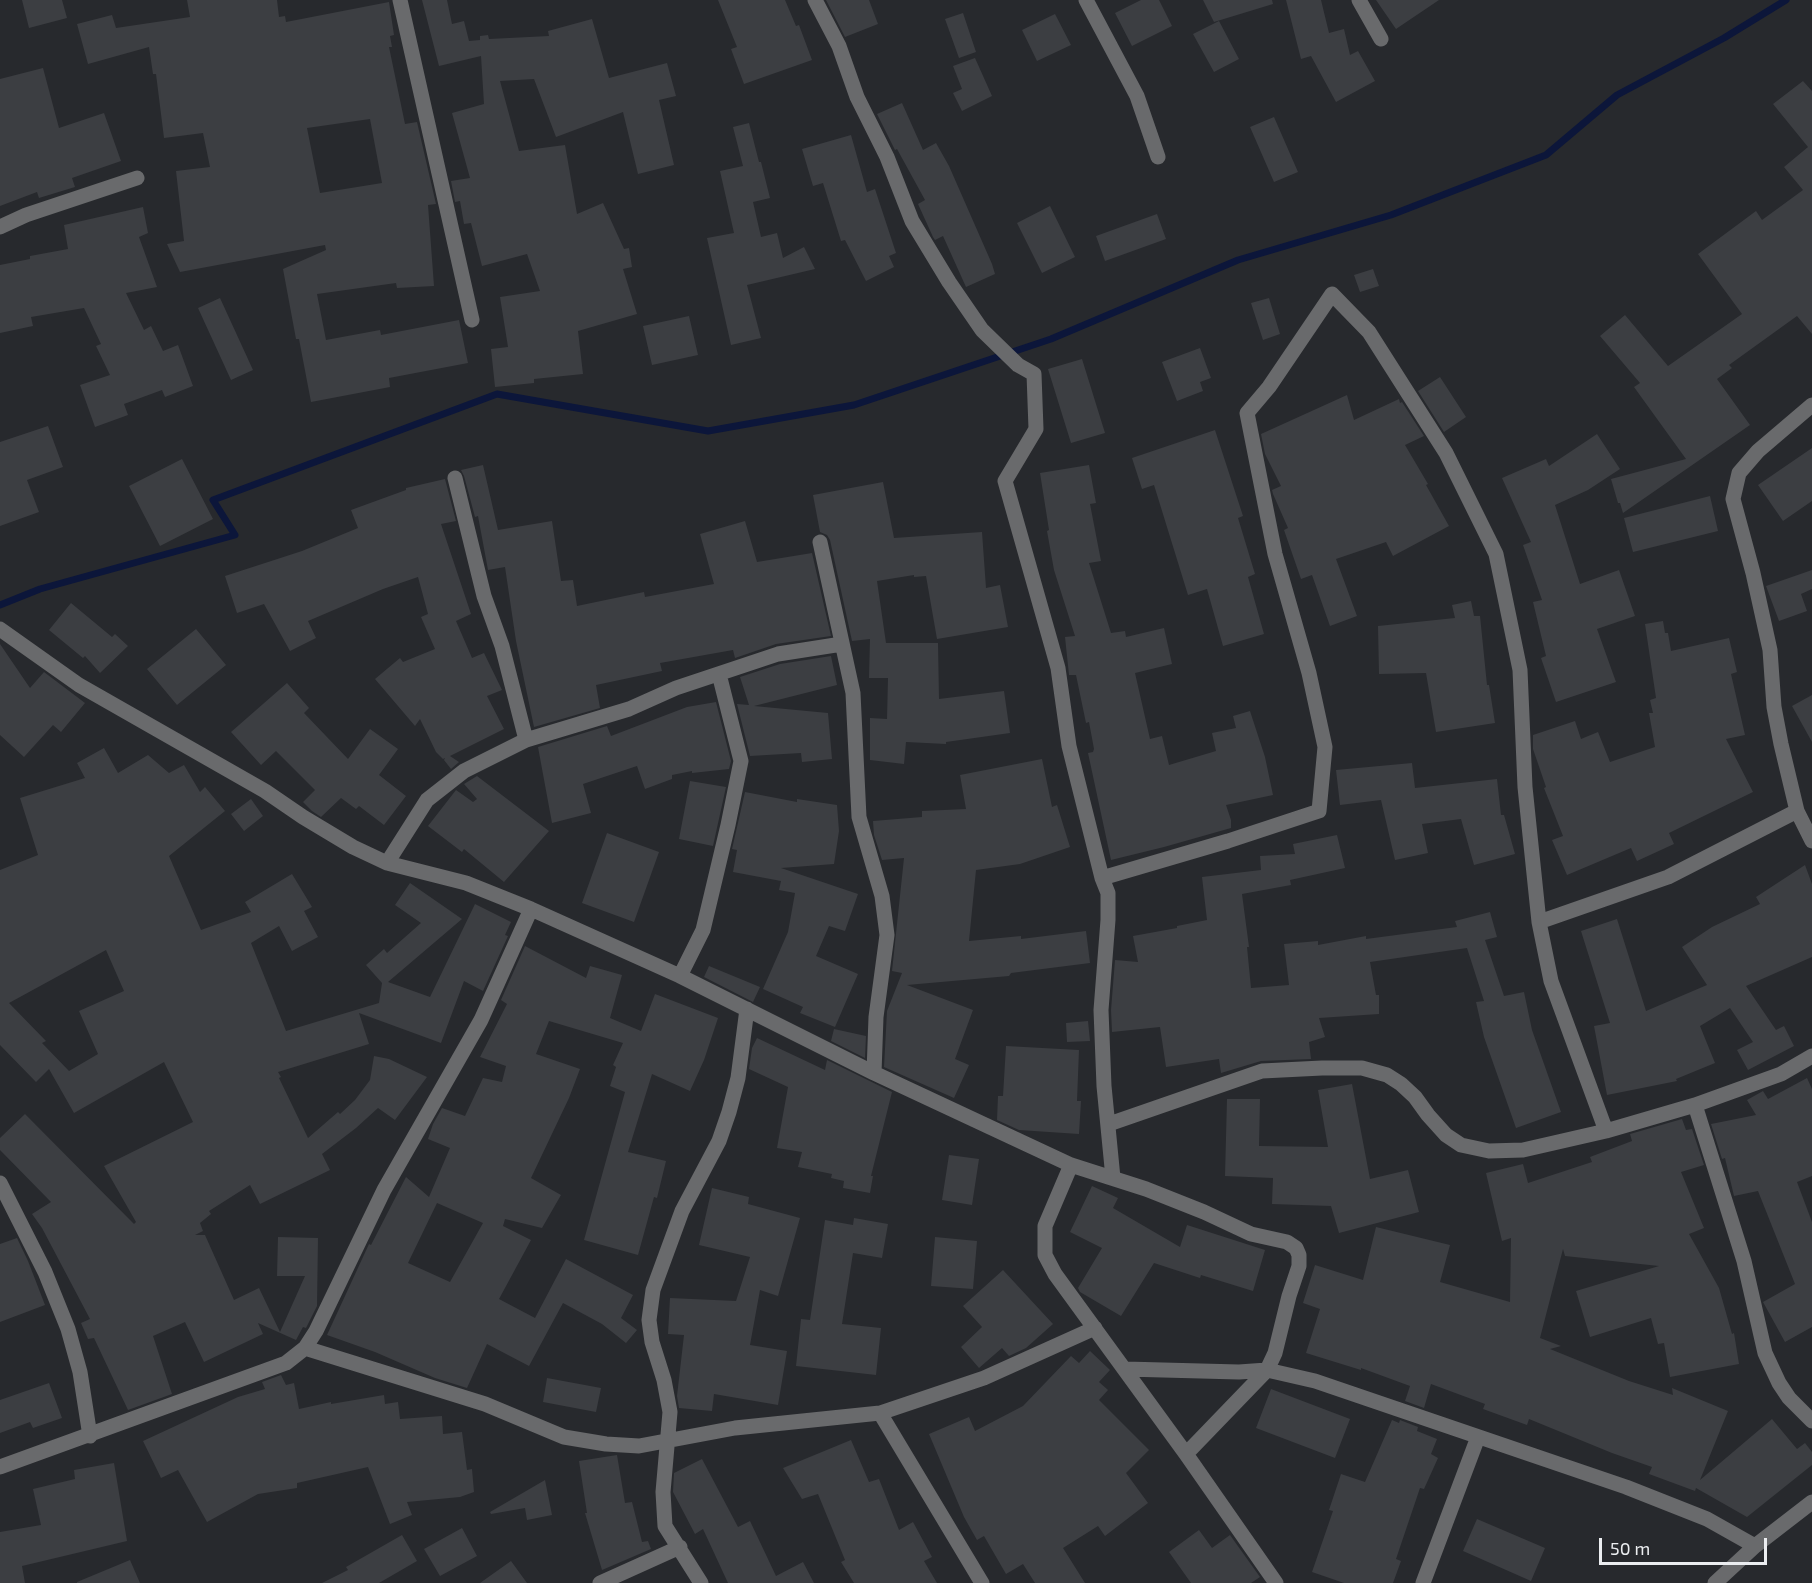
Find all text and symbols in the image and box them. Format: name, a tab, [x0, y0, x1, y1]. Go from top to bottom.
scale bar	[1602, 1526, 1770, 1564]
text: 50 m	[1610, 1537, 1650, 1559]

